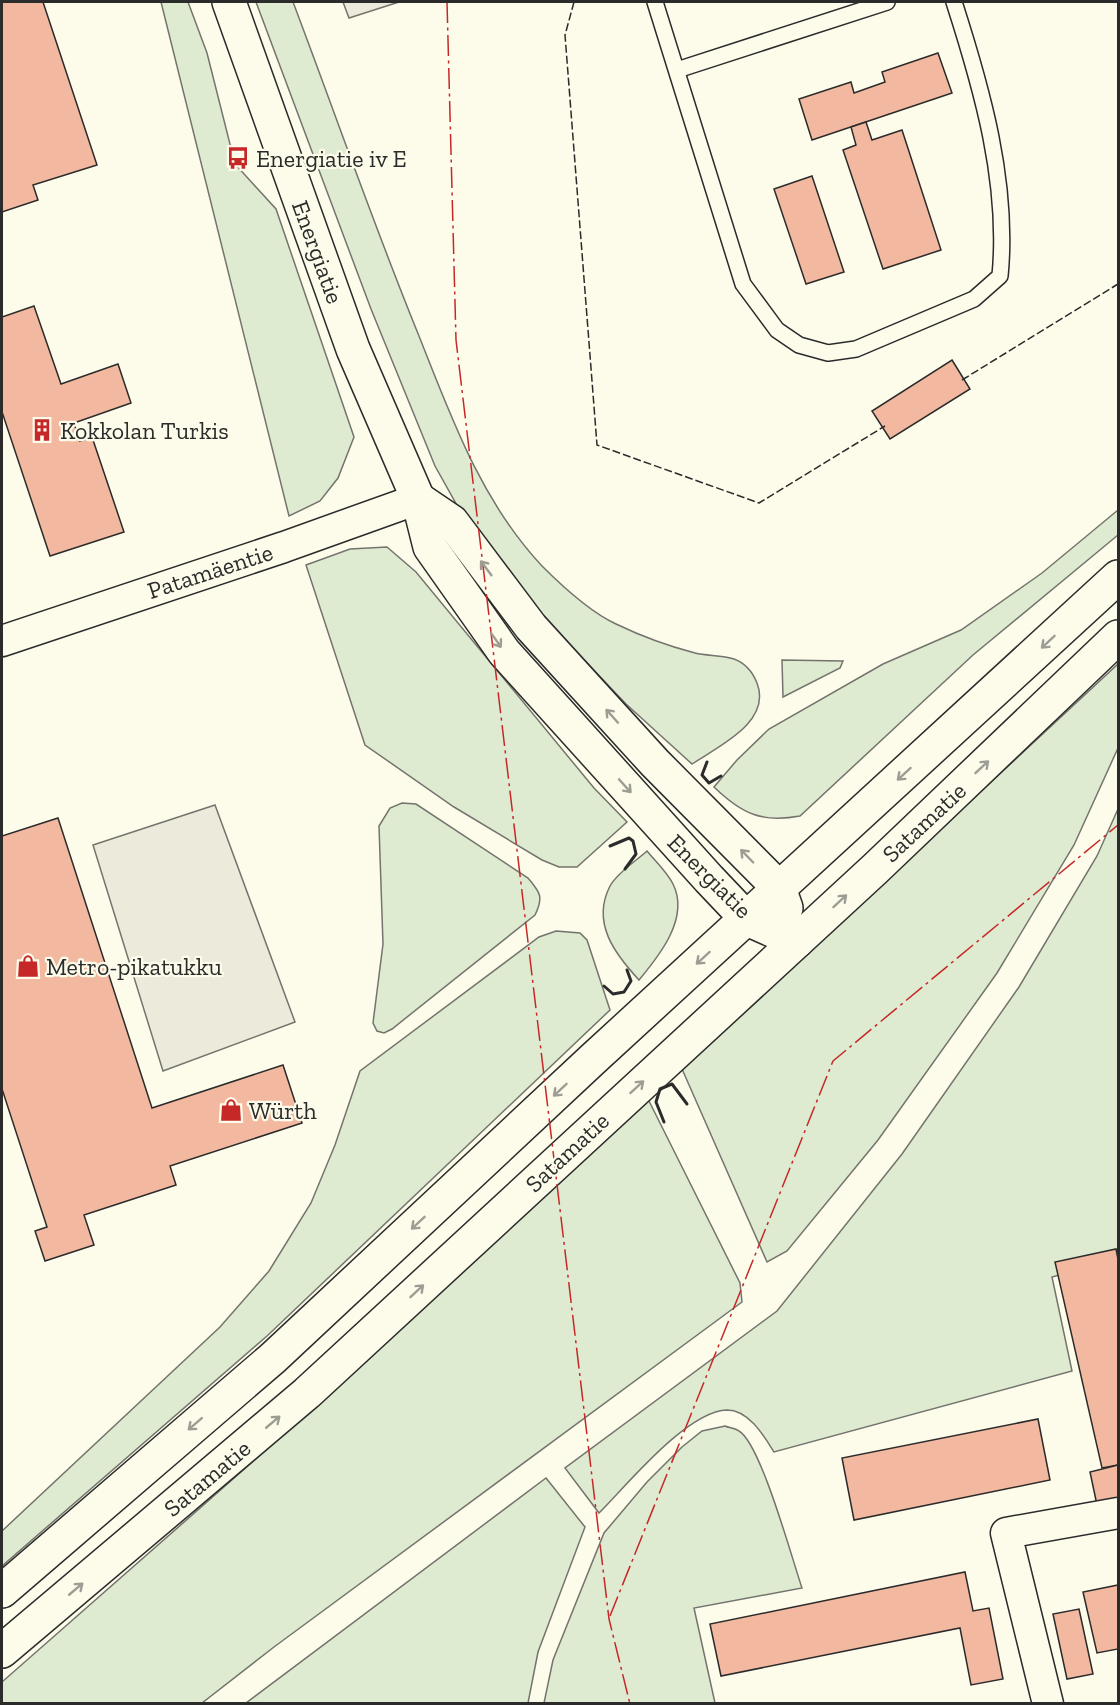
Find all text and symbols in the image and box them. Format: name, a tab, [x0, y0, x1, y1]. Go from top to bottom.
place label: Energiatie iv E	[256, 144, 407, 173]
bus stop icon: Energiatie iv E	[225, 145, 251, 171]
street label: Energiatie	[286, 196, 350, 308]
place label: Kokkolan Turkis	[60, 416, 229, 445]
building icon: Kokkolan Turkis	[29, 417, 55, 443]
street label: Patamäentie	[144, 537, 276, 605]
one-way arrow	[479, 560, 492, 576]
one-way arrow	[490, 632, 502, 648]
one-way arrow	[1040, 635, 1055, 649]
one-way arrow	[605, 709, 619, 724]
one-way arrow	[974, 760, 989, 774]
one-way arrow	[897, 767, 912, 781]
street label: Satamatie	[876, 776, 972, 868]
one-way arrow	[618, 778, 632, 793]
street label: Energiatie	[662, 828, 758, 924]
one-way arrow	[740, 849, 755, 864]
one-way arrow	[832, 894, 847, 908]
one-way arrow	[696, 951, 711, 965]
place label: Metro-pikatukku	[46, 952, 223, 981]
shop icon: Metro-pikatukku	[15, 953, 41, 979]
one-way arrow	[629, 1080, 644, 1094]
one-way arrow	[553, 1083, 568, 1097]
place label: Würth	[249, 1096, 317, 1125]
shop icon: Würth	[218, 1097, 244, 1123]
street label: Satamatie	[519, 1106, 615, 1198]
one-way arrow	[410, 1216, 425, 1231]
one-way arrow	[409, 1284, 424, 1298]
one-way arrow	[265, 1415, 280, 1429]
one-way arrow	[187, 1418, 203, 1431]
street label: Satamatie	[158, 1433, 256, 1523]
one-way arrow	[68, 1582, 84, 1595]

